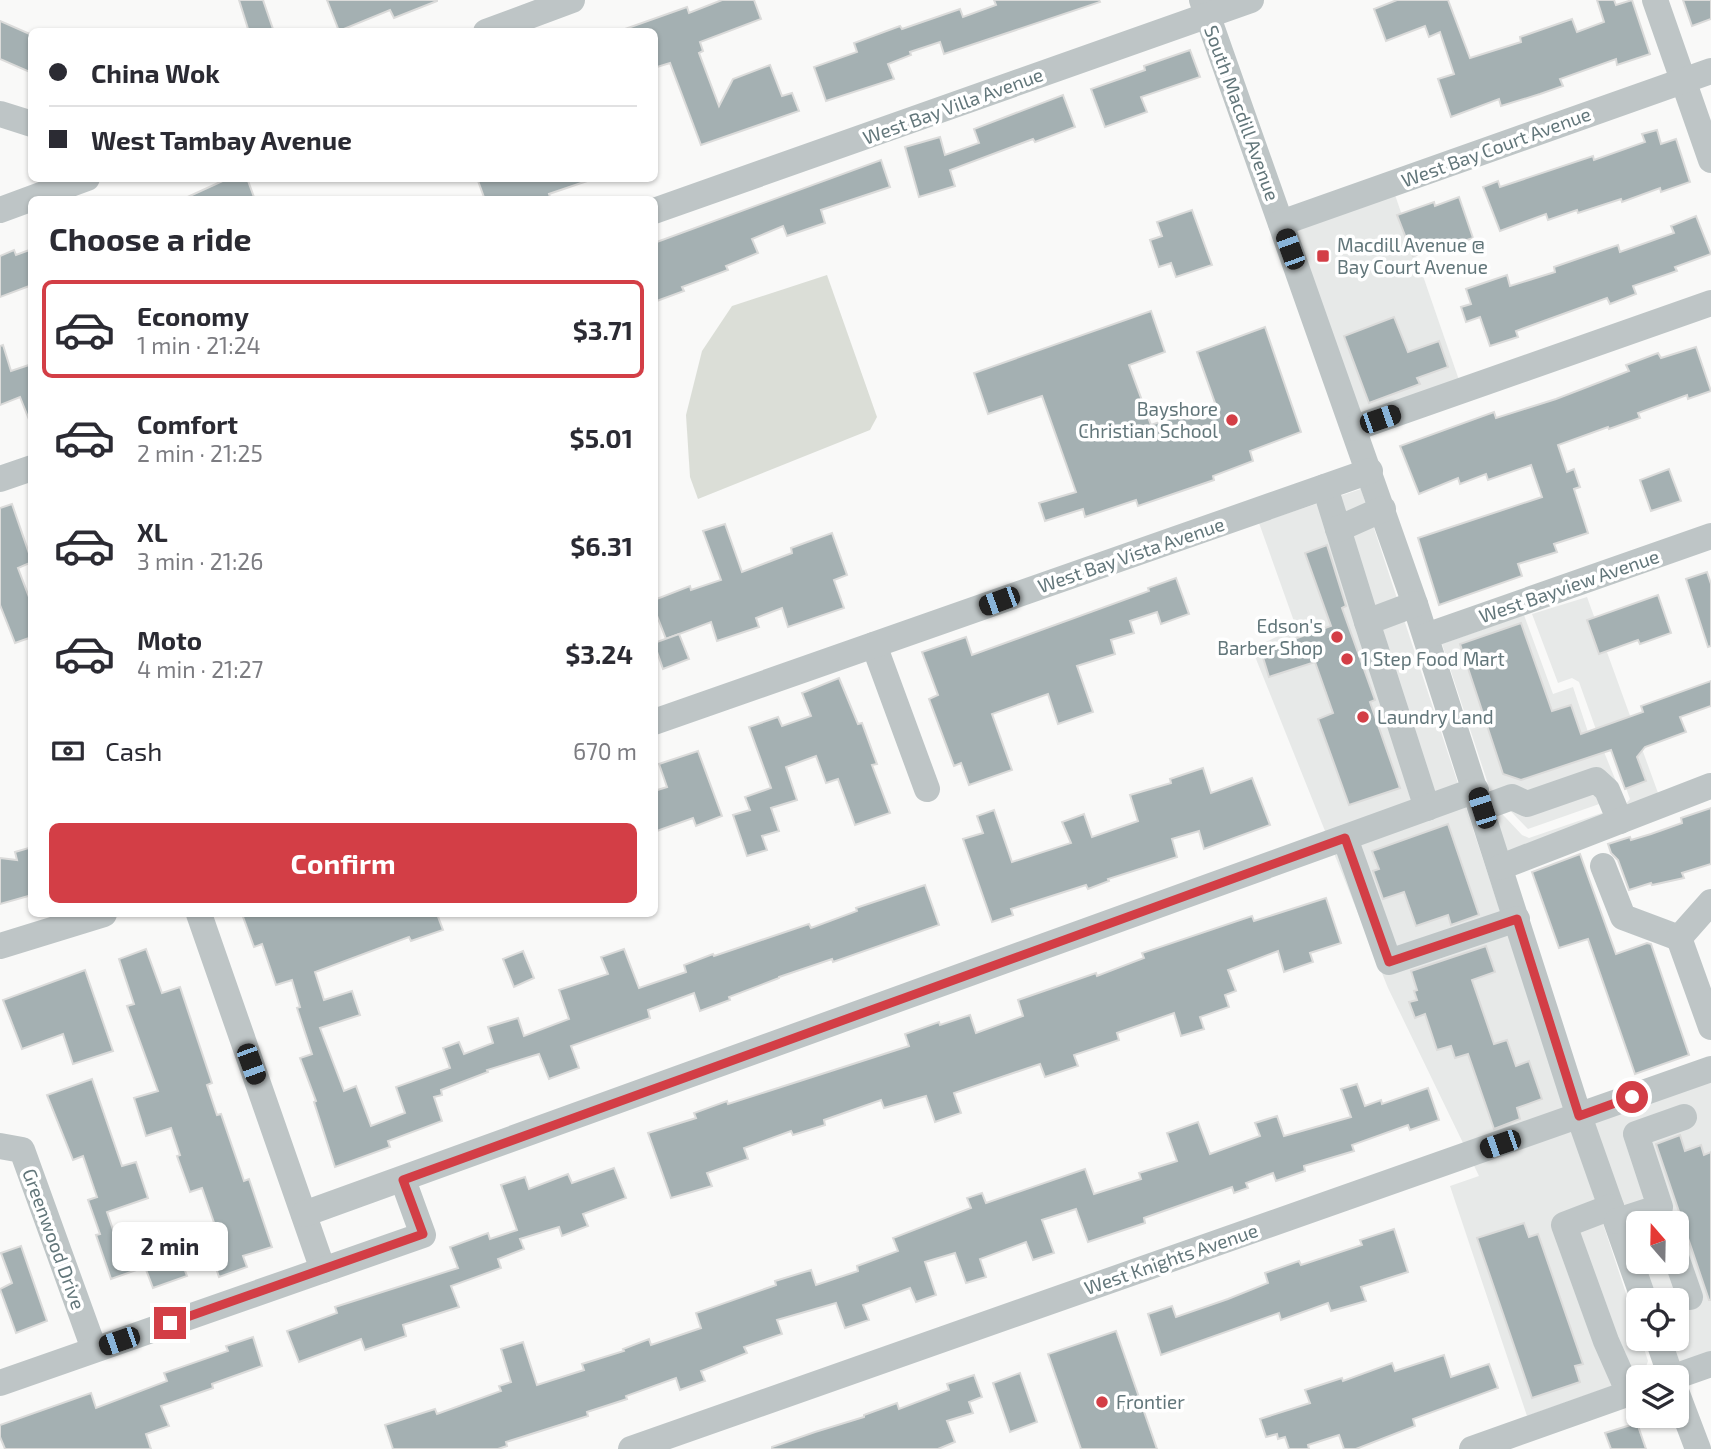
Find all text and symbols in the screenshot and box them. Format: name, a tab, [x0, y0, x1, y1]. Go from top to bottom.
street label: South Macdill Avenue	[1200, 22, 1285, 204]
text: China Wok	[91, 57, 220, 88]
street label: West Bay Villa Avenue	[860, 62, 1046, 149]
street label: West Bay Court Avenue	[1398, 102, 1594, 192]
text: West Tambay Avenue	[91, 124, 352, 155]
text: Choose a ride	[49, 219, 252, 257]
car	[1273, 226, 1308, 272]
place label: Macdill Avenue @ Bay Court Avenue	[1337, 233, 1488, 278]
marker: Macdill Avenue @ Bay Court Avenue	[1315, 248, 1331, 264]
icon: car	[53, 298, 116, 361]
text: Economy	[137, 300, 249, 331]
text: $3.71	[573, 314, 633, 345]
text: 1 min · 21:24	[137, 331, 261, 359]
place label: Bayshore Christian School	[1078, 397, 1218, 442]
car	[1357, 402, 1404, 436]
icon: car	[53, 406, 116, 469]
text: Comfort	[137, 408, 238, 439]
marker: Bayshore Christian School	[1224, 412, 1240, 428]
text: $5.01	[570, 422, 633, 453]
text: 2 min · 21:25	[137, 439, 263, 467]
street label: West Bay Vista Avenue	[1035, 512, 1227, 597]
icon: car	[53, 514, 116, 577]
text: XL	[137, 516, 168, 547]
text: $6.31	[570, 530, 633, 561]
street label: West Bayview Avenue	[1476, 544, 1662, 627]
text: 3 min · 21:26	[137, 547, 263, 575]
car	[976, 584, 1023, 618]
place label: Edson's Barber Shop	[1217, 614, 1323, 659]
icon: car	[53, 622, 116, 685]
text: Moto	[137, 624, 202, 655]
marker: Edson's Barber Shop	[1329, 629, 1345, 645]
text: $3.24	[565, 638, 633, 669]
place label: 1 Step Food Mart	[1361, 647, 1505, 670]
marker: 1 Step Food Mart	[1339, 651, 1355, 667]
text: 4 min · 21:27	[137, 655, 263, 683]
place label: Laundry Land	[1377, 705, 1494, 728]
marker: Laundry Land	[1355, 709, 1371, 725]
icon: cash	[49, 732, 87, 770]
text: Cash	[105, 735, 162, 766]
text: 670 m	[573, 737, 637, 765]
car	[1466, 785, 1499, 831]
button: Confirm	[49, 823, 637, 903]
car	[234, 1041, 269, 1087]
route start	[1616, 1081, 1648, 1113]
car	[1477, 1127, 1524, 1161]
street label: Greenwood Drive	[18, 1165, 91, 1312]
north arrow	[1626, 1211, 1689, 1274]
map controls	[1626, 1211, 1689, 1428]
street label: West Knights Avenue	[1081, 1218, 1261, 1299]
callout: 2 min	[112, 1222, 228, 1270]
text: 2 min	[141, 1232, 199, 1260]
button: locate	[1626, 1288, 1689, 1351]
route end	[154, 1307, 186, 1339]
car	[96, 1324, 143, 1358]
button: layers	[1626, 1365, 1689, 1428]
place label: Frontier	[1116, 1390, 1185, 1413]
marker: Frontier	[1094, 1394, 1110, 1410]

